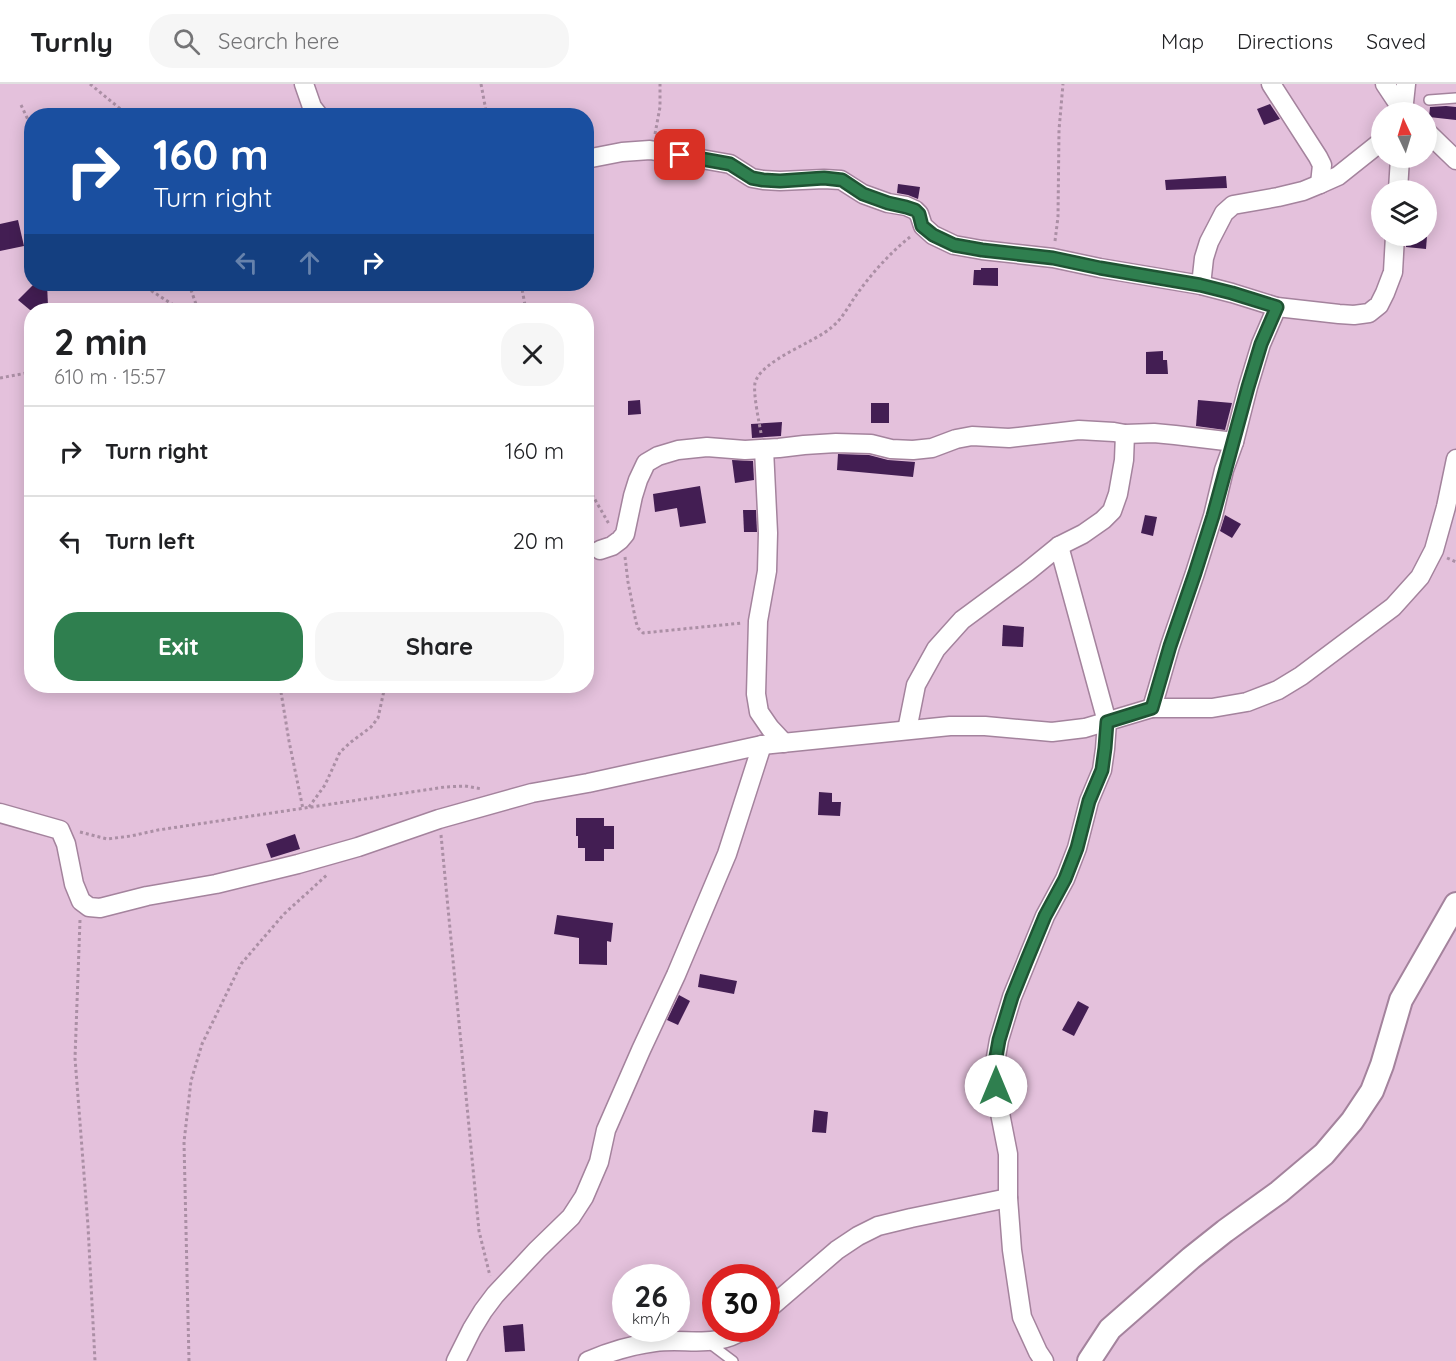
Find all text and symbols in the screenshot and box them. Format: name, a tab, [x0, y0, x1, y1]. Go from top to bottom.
search box	[149, 14, 569, 68]
text: Turnly	[30, 24, 113, 59]
icon: search	[170, 25, 203, 58]
text: Search here	[218, 27, 339, 55]
text: Map	[1161, 28, 1204, 54]
text: Directions	[1237, 28, 1333, 54]
text: Saved	[1366, 28, 1426, 54]
north arrow	[1371, 102, 1437, 168]
map controls	[1371, 102, 1437, 246]
text: 160 m	[153, 128, 269, 181]
pin	[654, 129, 705, 180]
icon: right	[54, 132, 132, 210]
icon: arrive	[663, 138, 696, 171]
text: Turn right	[153, 180, 272, 214]
button: layers	[1371, 180, 1437, 246]
icon: left	[230, 246, 263, 279]
icon: ahead	[293, 246, 326, 279]
icon: right	[356, 246, 389, 279]
text: 2 min	[54, 319, 148, 364]
button: close	[501, 323, 564, 386]
text: 610 m · 15:57	[54, 364, 166, 389]
icon: right	[54, 435, 87, 468]
text: Turn right	[105, 437, 209, 465]
text: 160 m	[505, 437, 564, 465]
icon: left	[54, 525, 87, 558]
text: Turn left	[105, 527, 195, 555]
text: 20 m	[513, 527, 564, 555]
button: Exit	[54, 612, 303, 681]
button: Share	[315, 612, 564, 681]
position arrow	[964, 1054, 1028, 1118]
speed limit sign: 30	[702, 1264, 780, 1342]
text: 26	[634, 1277, 668, 1315]
text: km/h	[632, 1309, 670, 1328]

